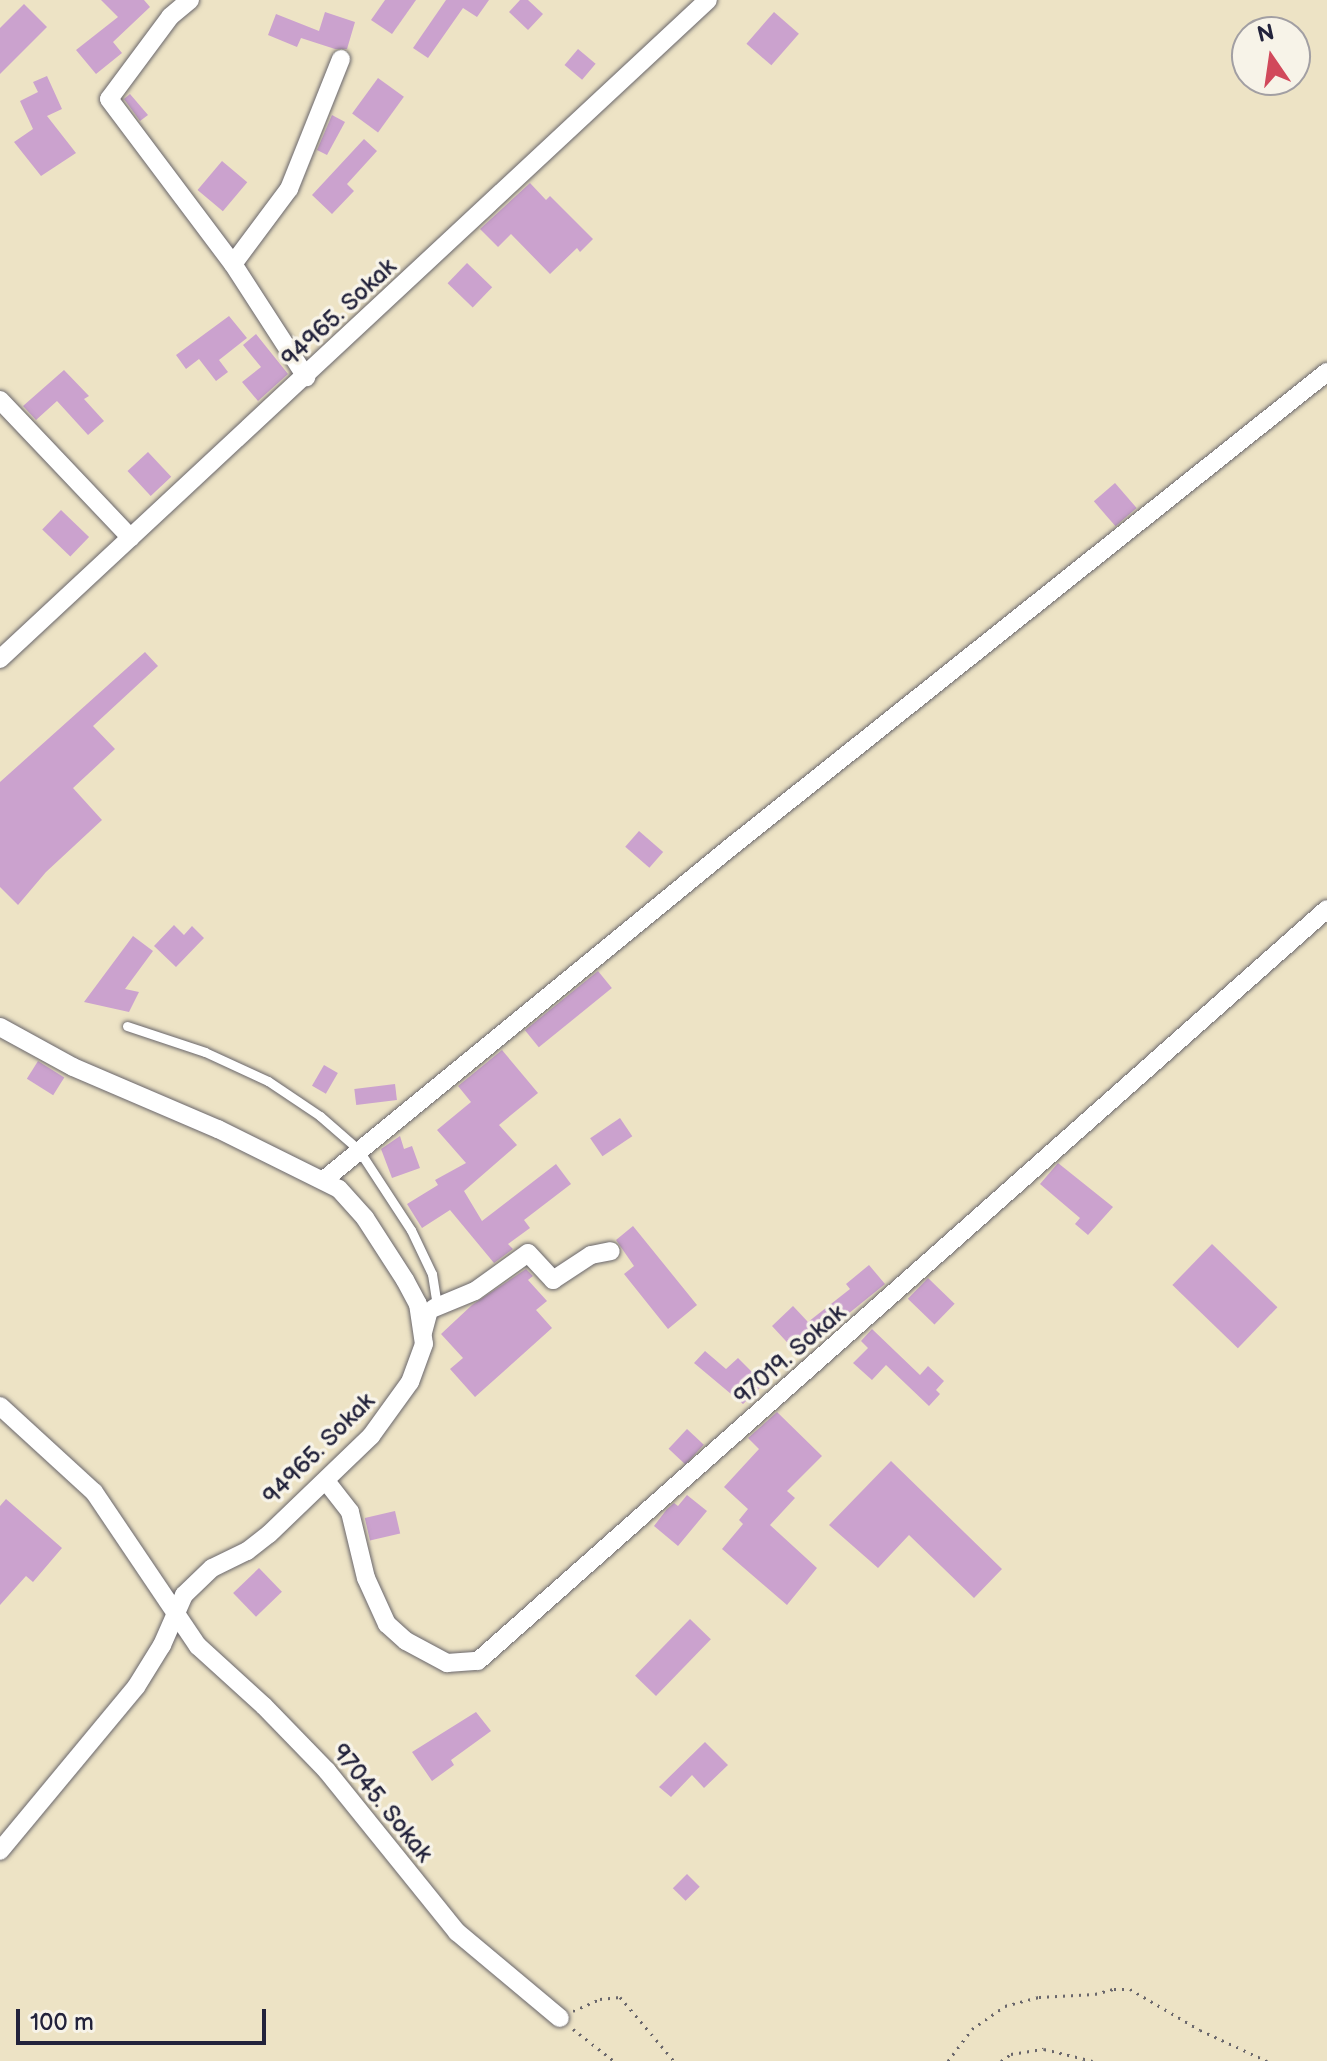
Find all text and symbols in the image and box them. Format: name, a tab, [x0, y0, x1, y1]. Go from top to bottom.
north arrow	[1231, 16, 1311, 96]
text: N	[1255, 19, 1277, 49]
street label: 94965. Sokak	[275, 252, 403, 374]
street label: 97019. Sokak	[728, 1299, 852, 1411]
street label: 94965. Sokak	[257, 1387, 381, 1511]
street label: 97045. Sokak	[325, 1738, 439, 1868]
scale bar	[20, 1993, 270, 2043]
text: 100 m	[30, 2008, 94, 2037]

